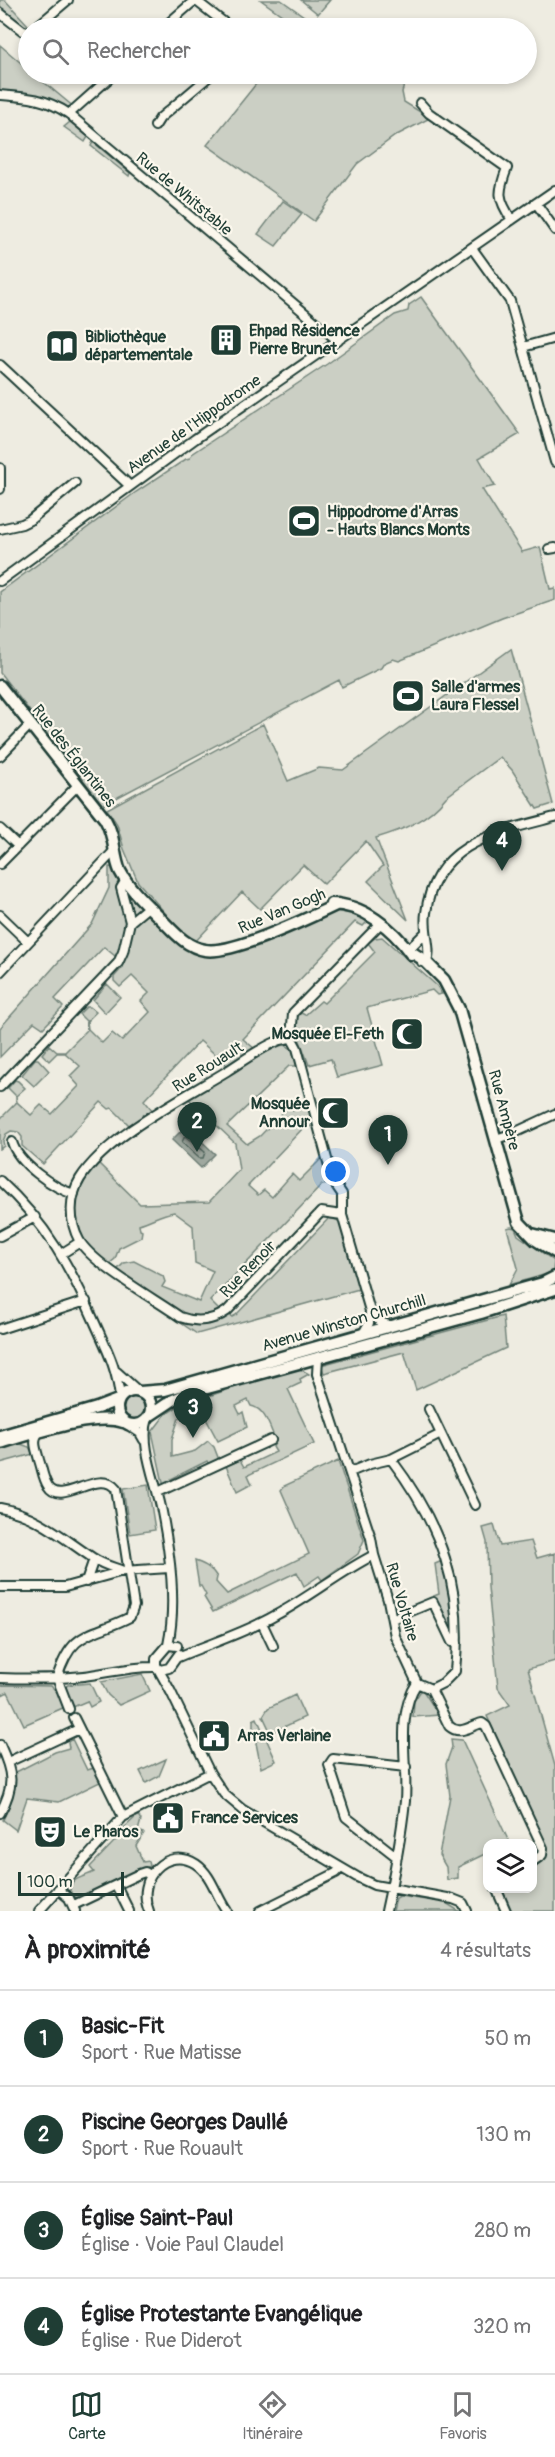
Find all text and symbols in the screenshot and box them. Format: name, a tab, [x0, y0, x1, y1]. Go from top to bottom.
search box	[18, 18, 537, 84]
icon: search	[39, 35, 72, 68]
text: Rechercher	[87, 37, 191, 65]
street label: Rue de Whitstable	[132, 148, 236, 240]
place label: Ehpad Résidence Pierre Brunet	[249, 321, 361, 359]
building icon: Ehpad Résidence Pierre Brunet	[208, 322, 244, 358]
place label: Bibliothèque départementale	[85, 327, 194, 365]
library icon: Bibliothèque départementale	[44, 328, 80, 364]
street label: Avenue de l'Hippodrome	[123, 370, 265, 478]
place label: Hippodrome d'Arras - Hauts Blancs Monts	[327, 502, 471, 540]
sports icon: Hippodrome d'Arras - Hauts Blancs Monts	[286, 503, 322, 539]
place label: Salle d'armes Laura Flessel	[431, 677, 521, 715]
sports icon: Salle d'armes Laura Flessel	[390, 678, 426, 714]
street label: Rue des Églantines	[28, 701, 120, 811]
pin: 4	[482, 822, 522, 871]
street label: Rue Van Gogh	[235, 884, 329, 938]
mosque icon: Mosquée El-Feth	[389, 1016, 425, 1052]
place label: Mosquée El-Feth	[271, 1024, 384, 1044]
street label: Rue Rouault	[169, 1037, 248, 1097]
street label: Rue Ampère	[484, 1068, 524, 1152]
place label: Mosquée Annour	[251, 1094, 311, 1132]
mosque icon: Mosquée Annour	[315, 1095, 351, 1131]
pin: 2	[178, 1102, 216, 1152]
pin: 1	[368, 1116, 408, 1165]
your location	[321, 1157, 350, 1186]
street label: Rue Renoir	[216, 1236, 280, 1302]
street label: Avenue Winston Churchill	[260, 1290, 428, 1356]
pin: 3	[174, 1388, 212, 1438]
street label: Rue Voltaire	[381, 1560, 423, 1644]
public building icon: Arras Verlaine	[196, 1718, 232, 1754]
place label: Arras Verlaine	[237, 1726, 332, 1746]
public building icon: France Services	[150, 1800, 186, 1836]
place label: France Services	[191, 1808, 299, 1828]
theatre icon: Le Pharos	[32, 1814, 68, 1850]
place label: Le Pharos	[73, 1822, 139, 1842]
map controls	[483, 1839, 537, 1893]
button: layers	[483, 1839, 537, 1893]
scale bar	[18, 1869, 124, 1896]
text: 100 m	[27, 1872, 73, 1892]
text: À proximité	[24, 1934, 151, 1966]
text: 4 résultats	[440, 1938, 531, 1963]
text: Basic-Fit	[81, 2012, 164, 2040]
text: 1	[40, 2026, 47, 2051]
text: 50 m	[484, 2026, 531, 2051]
text: Sport · Rue Matisse	[81, 2040, 241, 2065]
text: Piscine Georges Daullé	[81, 2108, 288, 2136]
text: 2	[38, 2122, 49, 2147]
text: 130 m	[476, 2122, 531, 2147]
text: Sport · Rue Rouault	[81, 2136, 243, 2161]
text: Église Saint-Paul	[81, 2204, 233, 2232]
text: 3	[38, 2218, 49, 2243]
text: 280 m	[474, 2218, 531, 2243]
text: Église · Voie Paul Claudel	[81, 2232, 284, 2257]
text: Église Protestante Evangélique	[81, 2300, 362, 2328]
text: 4	[38, 2314, 49, 2339]
text: 320 m	[473, 2314, 531, 2339]
text: Église · Rue Diderot	[81, 2328, 242, 2353]
tab: Carte	[68, 2388, 106, 2444]
tab: Itinéraire	[242, 2388, 303, 2444]
tab: Favoris	[439, 2388, 487, 2444]

